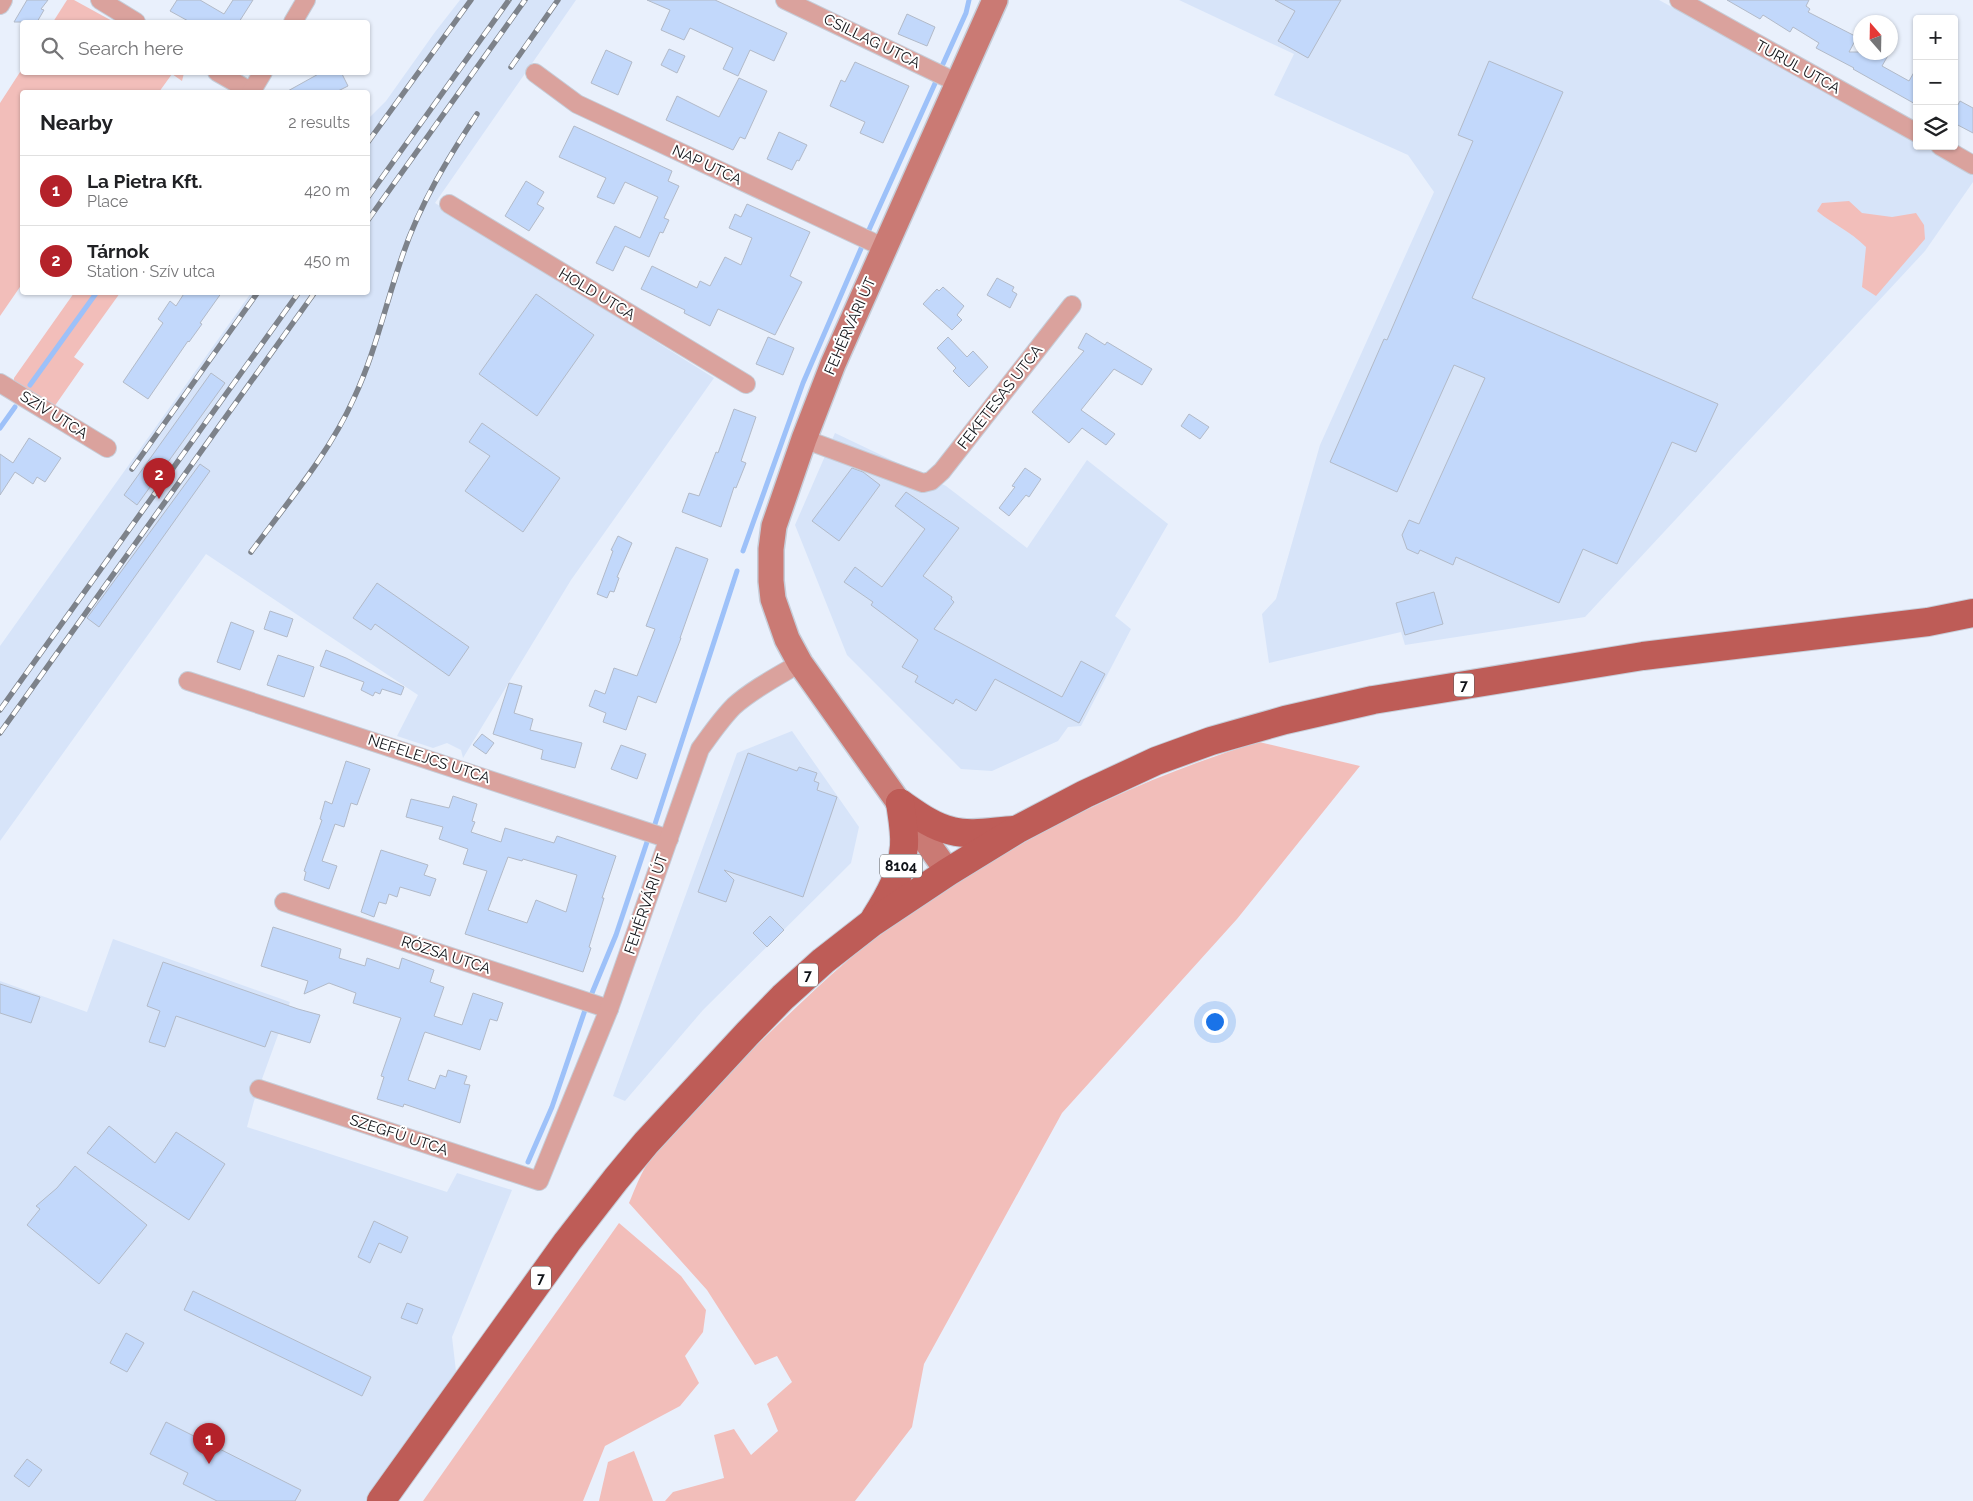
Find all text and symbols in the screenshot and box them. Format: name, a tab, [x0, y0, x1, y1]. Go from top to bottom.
street label: CSILLAG UTCA	[821, 10, 923, 72]
north arrow	[1853, 15, 1898, 60]
map controls	[1913, 15, 1958, 150]
button: +	[1913, 15, 1958, 60]
search box	[20, 20, 370, 75]
icon: search	[38, 34, 66, 62]
street label: TURUL UTCA	[1752, 36, 1844, 98]
text: Search here	[78, 37, 184, 59]
button: −	[1913, 60, 1958, 105]
button: layers	[1913, 105, 1958, 150]
text: Nearby	[40, 110, 113, 135]
text: 2 results	[288, 113, 350, 132]
street label: NAP UTCA	[669, 141, 745, 189]
text: La Pietra Kft.	[87, 170, 203, 192]
text: 1	[52, 181, 60, 200]
text: 420 m	[304, 181, 350, 200]
text: Place	[87, 192, 128, 211]
text: Tárnok	[87, 240, 149, 262]
text: 2	[51, 251, 61, 270]
text: 450 m	[304, 251, 350, 270]
text: Station · Szív utca	[87, 262, 215, 281]
street label: HOLD UTCA	[555, 264, 639, 324]
street label: FEHÉRVÁRI ÚT	[820, 274, 880, 378]
street label: FEKETESAS UTCA	[954, 341, 1046, 453]
street label: SZÍV UTCA	[17, 387, 91, 443]
pin: 2	[143, 458, 175, 499]
road number: 7	[1454, 674, 1474, 696]
street label: NEFELEJCS UTCA	[366, 731, 492, 787]
street label: FEHÉRVÁRI ÚT	[620, 851, 672, 957]
road number: 8104	[880, 854, 922, 878]
street label: RÓZSA UTCA	[399, 932, 493, 978]
road number: 7	[798, 964, 818, 986]
your location	[1202, 1009, 1228, 1035]
street label: SZEGFŰ UTCA	[347, 1111, 451, 1159]
road number: 7	[531, 1266, 551, 1290]
pin: 1	[193, 1423, 225, 1464]

